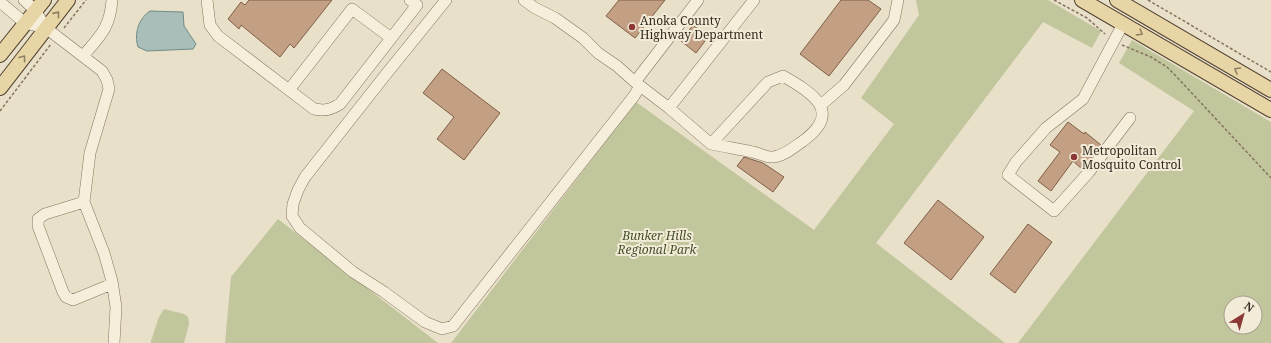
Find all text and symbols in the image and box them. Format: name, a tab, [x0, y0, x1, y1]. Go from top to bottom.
one-way arrow	[53, 11, 60, 18]
place label: Anoka County Highway Department	[640, 12, 763, 43]
marker: Anoka County Highway Department	[627, 22, 637, 32]
one-way arrow	[1136, 29, 1143, 36]
one-way arrow	[18, 55, 25, 62]
one-way arrow	[1234, 68, 1241, 75]
place label: Metropolitan Mosquito Control	[1082, 142, 1182, 173]
marker: Metropolitan Mosquito Control	[1069, 152, 1079, 162]
park label: Bunker Hills Regional Park	[617, 227, 698, 258]
north arrow	[1223, 295, 1263, 335]
text: N	[1241, 298, 1258, 315]

